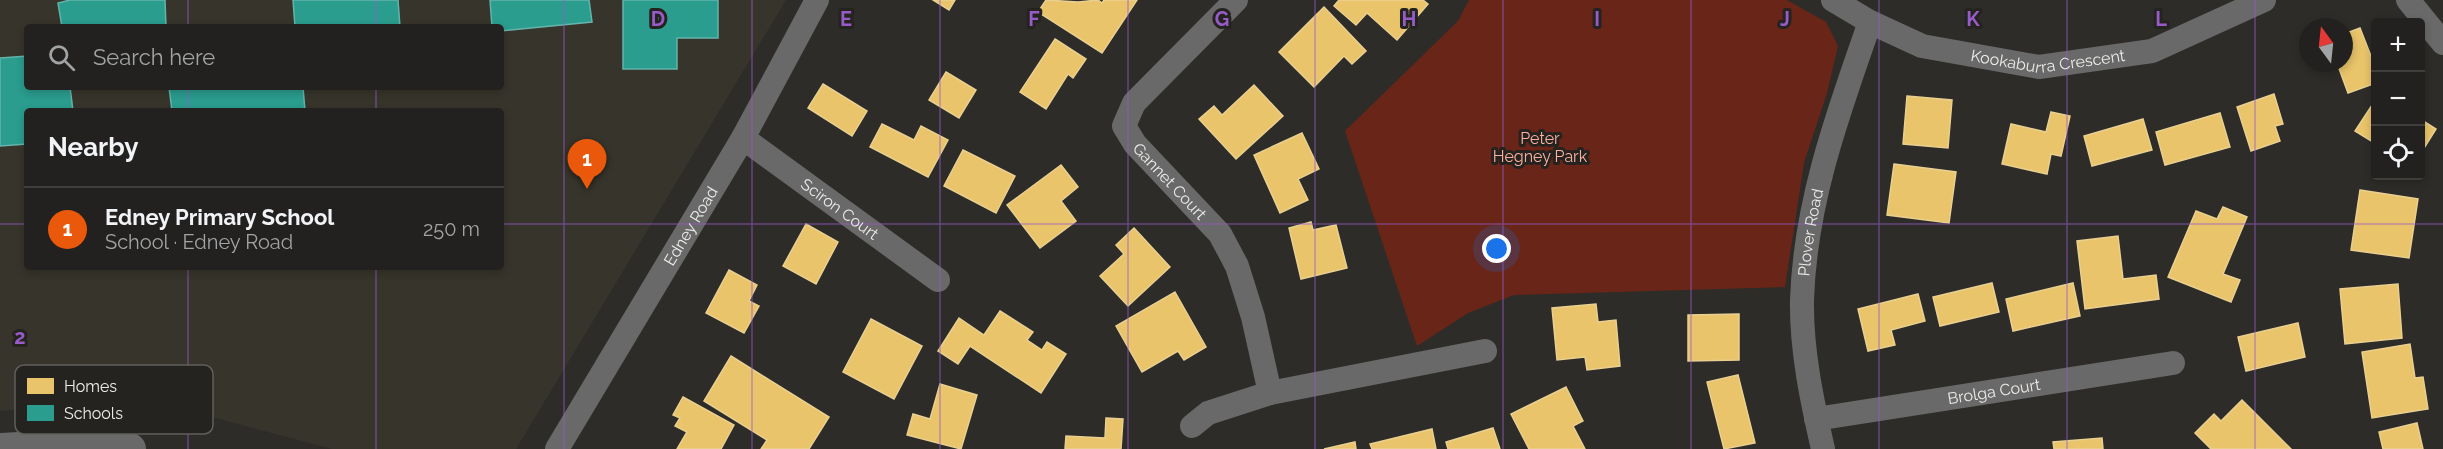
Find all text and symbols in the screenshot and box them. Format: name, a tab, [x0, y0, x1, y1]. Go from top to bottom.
text: D	[651, 7, 665, 31]
text: E	[840, 7, 852, 31]
text: F	[1028, 7, 1040, 31]
text: G	[1215, 7, 1229, 31]
text: H	[1402, 7, 1416, 31]
text: I	[1594, 7, 1600, 31]
text: J	[1780, 7, 1790, 31]
text: K	[1966, 7, 1980, 31]
text: L	[2155, 7, 2167, 31]
north arrow	[2299, 18, 2353, 72]
map controls	[2371, 18, 2425, 180]
button: +	[2371, 18, 2425, 72]
search box	[24, 24, 504, 90]
icon: search	[45, 41, 78, 74]
text: Search here	[93, 44, 215, 70]
street label: Kookaburra Crescent	[1969, 45, 2127, 77]
button: −	[2371, 72, 2425, 126]
button: locate	[2371, 126, 2425, 180]
park label: Peter Hegney Park	[1493, 129, 1588, 166]
text: Nearby	[48, 132, 138, 162]
street label: Gannet Court	[1129, 139, 1211, 224]
pin: 1	[568, 140, 606, 189]
street label: Sciron Court	[797, 174, 883, 244]
street label: Edney Road	[660, 183, 721, 269]
street label: Plover Road	[1794, 186, 1827, 277]
text: Edney Primary School	[105, 204, 334, 230]
text: 1	[63, 217, 72, 241]
text: 250 m	[423, 217, 480, 241]
text: School · Edney Road	[105, 230, 293, 254]
your location	[1482, 234, 1511, 263]
text: 2	[14, 325, 26, 349]
legend	[15, 365, 213, 434]
street label: Brolga Court	[1946, 374, 2042, 408]
text: Homes	[64, 377, 117, 396]
text: Schools	[64, 404, 123, 423]

